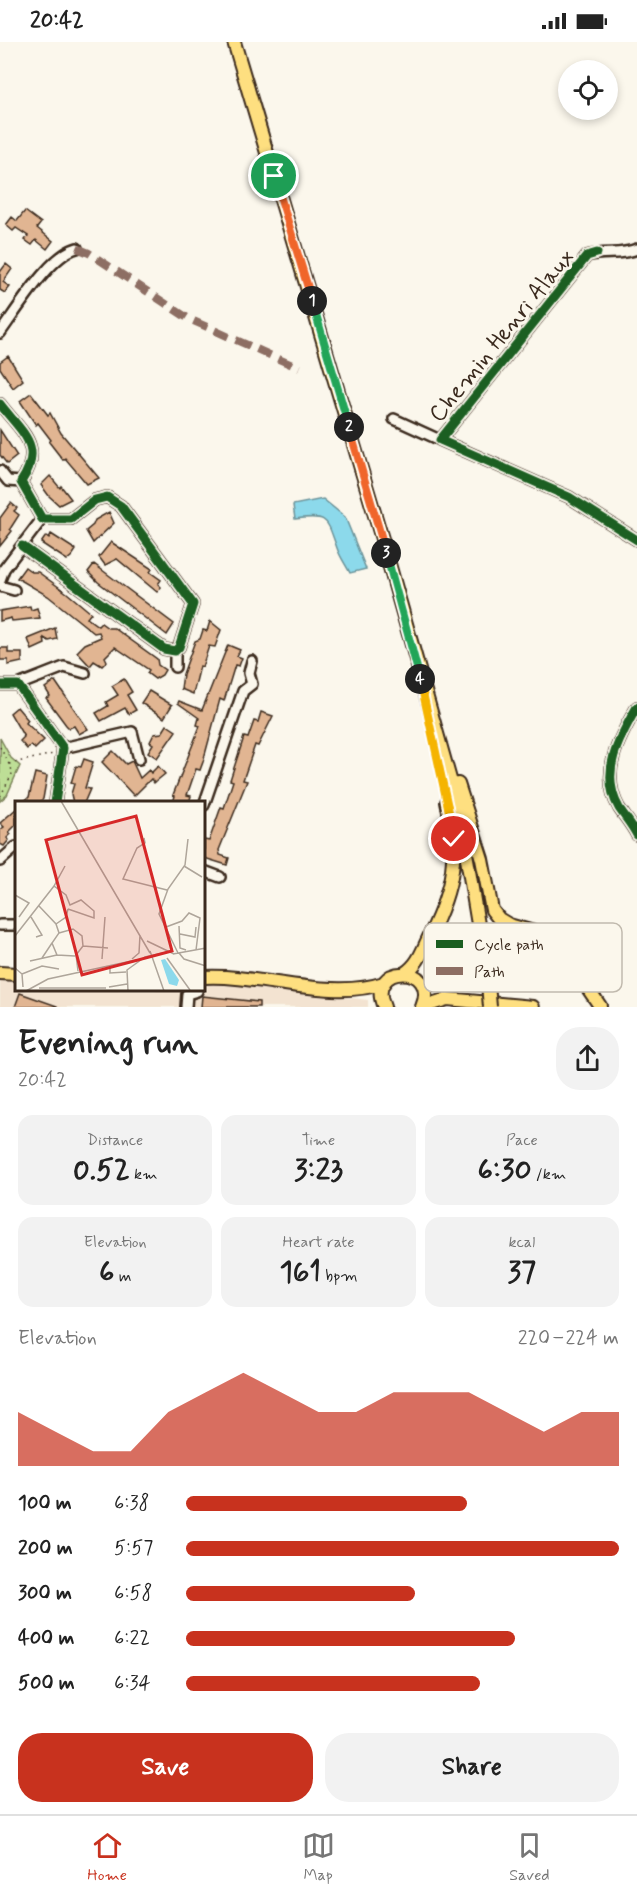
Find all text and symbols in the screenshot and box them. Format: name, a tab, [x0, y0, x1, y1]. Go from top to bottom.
text: 20:42	[30, 7, 84, 35]
map controls	[558, 60, 618, 120]
button: locate	[558, 60, 618, 120]
pin	[248, 150, 299, 201]
icon: arrive	[257, 159, 290, 192]
street label: Chemin Henri Alaux	[423, 243, 582, 429]
pin: 1	[297, 286, 327, 316]
text: 1	[308, 290, 316, 311]
pin: 2	[334, 412, 364, 442]
text: 2	[345, 416, 353, 437]
pin: 3	[371, 538, 401, 568]
text: 3	[382, 542, 390, 563]
pin: 4	[405, 664, 435, 694]
text: 4	[415, 668, 425, 689]
inset map	[15, 801, 206, 992]
pin	[428, 813, 479, 864]
icon: check	[437, 822, 470, 855]
legend	[424, 923, 622, 992]
text: Cycle path	[474, 935, 544, 956]
text: Path	[474, 962, 505, 983]
text: Evening run	[18, 1022, 198, 1066]
button: share	[556, 1027, 619, 1090]
text: 20:42	[18, 1067, 67, 1094]
text: Distance	[87, 1130, 143, 1151]
text: Time	[302, 1130, 335, 1151]
text: Pace	[506, 1130, 538, 1151]
text: 0.52	[73, 1151, 130, 1190]
text: 3:23	[294, 1151, 343, 1190]
text: 6:30	[477, 1151, 532, 1190]
text: km	[130, 1164, 157, 1185]
text: /km	[532, 1164, 566, 1185]
text: Elevation	[84, 1232, 147, 1253]
text: Heart rate	[283, 1232, 354, 1253]
text: kcal	[508, 1232, 535, 1253]
text: 6	[99, 1253, 114, 1292]
text: 161	[279, 1253, 321, 1292]
text: 37	[507, 1253, 536, 1292]
text: m	[114, 1266, 131, 1287]
text: bpm	[321, 1266, 358, 1287]
text: Elevation	[18, 1325, 97, 1352]
text: 220–224 m	[518, 1325, 619, 1352]
text: 100 m	[18, 1490, 72, 1517]
text: 6:38	[114, 1490, 150, 1517]
text: 200 m	[18, 1535, 73, 1562]
text: 5:57	[114, 1535, 153, 1562]
text: 300 m	[18, 1580, 72, 1607]
text: 6:58	[114, 1580, 153, 1607]
text: 400 m	[18, 1625, 74, 1652]
text: 6:22	[114, 1625, 150, 1652]
text: 500 m	[18, 1670, 75, 1697]
text: 6:34	[114, 1670, 151, 1697]
button: Save	[18, 1733, 313, 1802]
button: Share	[325, 1733, 619, 1802]
tab: Home	[87, 1829, 127, 1886]
tab: Map	[302, 1829, 335, 1886]
tab: Saved	[509, 1829, 550, 1886]

